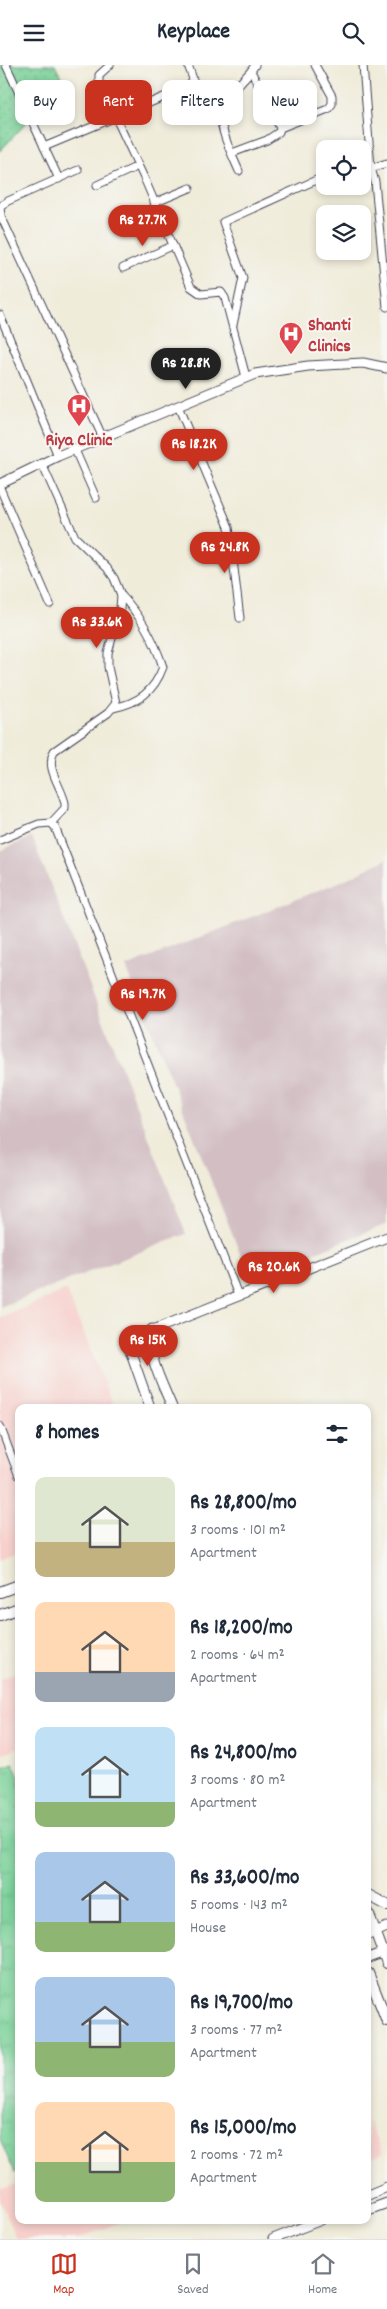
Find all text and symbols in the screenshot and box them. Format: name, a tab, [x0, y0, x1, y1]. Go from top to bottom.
text: Keyplace	[157, 17, 230, 48]
icon: menu	[20, 19, 48, 47]
icon: search	[339, 19, 367, 47]
chip: Buy	[15, 80, 75, 125]
chip: Rent	[85, 80, 152, 125]
chip: Filters	[162, 80, 243, 125]
chip: New	[253, 80, 317, 125]
map controls	[316, 140, 371, 260]
button: locate	[316, 140, 371, 195]
pin: Rs 27.7K	[91, 205, 195, 247]
button: layers	[316, 205, 371, 260]
text: Rs 27.7K	[119, 209, 167, 232]
place label: Shanti Clinics	[308, 314, 352, 360]
hospital icon: Shanti Clinics	[278, 321, 304, 355]
pin: Rs 28.8K	[134, 347, 238, 390]
text: Rs 28.8K	[162, 352, 210, 375]
hospital icon: Riya Clinic	[66, 393, 92, 427]
place label: Riya Clinic	[45, 429, 113, 454]
pin: Rs 18.2K	[142, 429, 246, 471]
text: Rs 18.2K	[171, 433, 217, 456]
pin: Rs 24.8K	[173, 531, 277, 574]
text: Rs 24.8K	[201, 536, 249, 559]
pin: Rs 33.6K	[45, 607, 149, 649]
text: Rs 33.6K	[72, 611, 122, 634]
pin: Rs 19.7K	[91, 979, 195, 1021]
text: Rs 19.7K	[120, 983, 166, 1006]
pin: Rs 20.6K	[222, 1251, 326, 1294]
text: Rs 20.6K	[248, 1256, 300, 1279]
pin: Rs 15K	[107, 1325, 189, 1367]
text: Rs 15K	[130, 1329, 166, 1352]
text: 8 homes	[35, 1419, 100, 1449]
icon: filters	[323, 1420, 351, 1448]
text: Rs 28,800/mo	[190, 1489, 297, 1519]
icon: home	[75, 1497, 135, 1557]
text: 3 rooms · 101 m²	[190, 1519, 286, 1542]
text: Apartment	[190, 1542, 257, 1565]
text: Rs 18,200/mo	[190, 1614, 293, 1644]
icon: home	[75, 1622, 135, 1682]
text: 2 rooms · 64 m²	[190, 1644, 285, 1667]
text: Apartment	[190, 1667, 257, 1690]
text: Rs 24,800/mo	[190, 1739, 297, 1769]
icon: home	[75, 1747, 135, 1807]
text: 3 rooms · 80 m²	[190, 1769, 285, 1792]
text: Apartment	[190, 1792, 257, 1815]
text: Rs 33,600/mo	[190, 1864, 299, 1894]
icon: home	[75, 1872, 135, 1932]
text: 5 rooms · 143 m²	[190, 1894, 288, 1917]
text: House	[190, 1917, 226, 1940]
text: Rs 19,700/mo	[190, 1989, 293, 2019]
icon: home	[75, 1997, 135, 2057]
text: 3 rooms · 77 m²	[190, 2019, 282, 2042]
text: Apartment	[190, 2042, 257, 2065]
text: Rs 15,000/mo	[190, 2114, 296, 2144]
icon: home	[75, 2122, 135, 2182]
text: 2 rooms · 72 m²	[190, 2144, 283, 2167]
text: Apartment	[190, 2167, 257, 2190]
tab: Map	[50, 2250, 78, 2300]
tab: Saved	[177, 2250, 209, 2300]
tab: Home	[308, 2250, 337, 2300]

